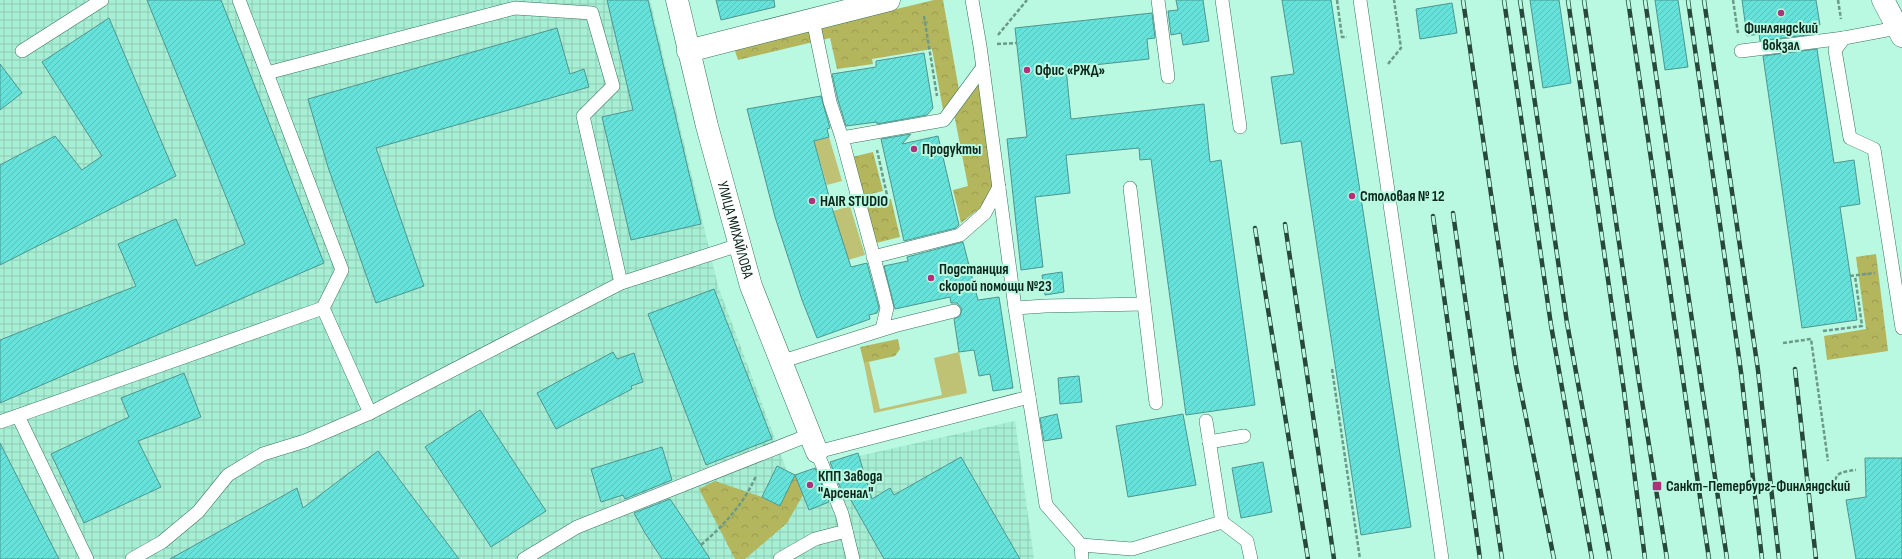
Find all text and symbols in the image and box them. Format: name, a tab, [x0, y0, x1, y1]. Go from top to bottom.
marker: Финляндский вокзал	[1776, 8, 1786, 18]
place label: Финляндский вокзал	[1744, 19, 1818, 55]
place label: Офис «РЖД»	[1035, 61, 1106, 80]
marker: Офис «РЖД»	[1022, 65, 1032, 75]
place label: Продукты	[922, 140, 981, 159]
marker: Продукты	[909, 144, 919, 154]
street label: УЛИЦА МИХАЙЛОВА	[713, 179, 758, 281]
place label: Столовая № 12	[1360, 187, 1445, 206]
marker: Столовая № 12	[1347, 191, 1357, 201]
place label: HAIR STUDIO	[820, 192, 888, 211]
marker: HAIR STUDIO	[807, 196, 817, 206]
place label: Подстанция скорой помощи №23	[939, 260, 1052, 296]
marker: Подстанция скорой помощи №23	[926, 273, 936, 283]
place label: КПП Завода "Арсенал"	[818, 467, 882, 503]
place label: Санкт-Петербург-Финляндский	[1666, 477, 1850, 496]
marker: КПП Завода "Арсенал"	[805, 480, 815, 490]
marker: Санкт-Петербург-Финляндский	[1651, 480, 1663, 492]

